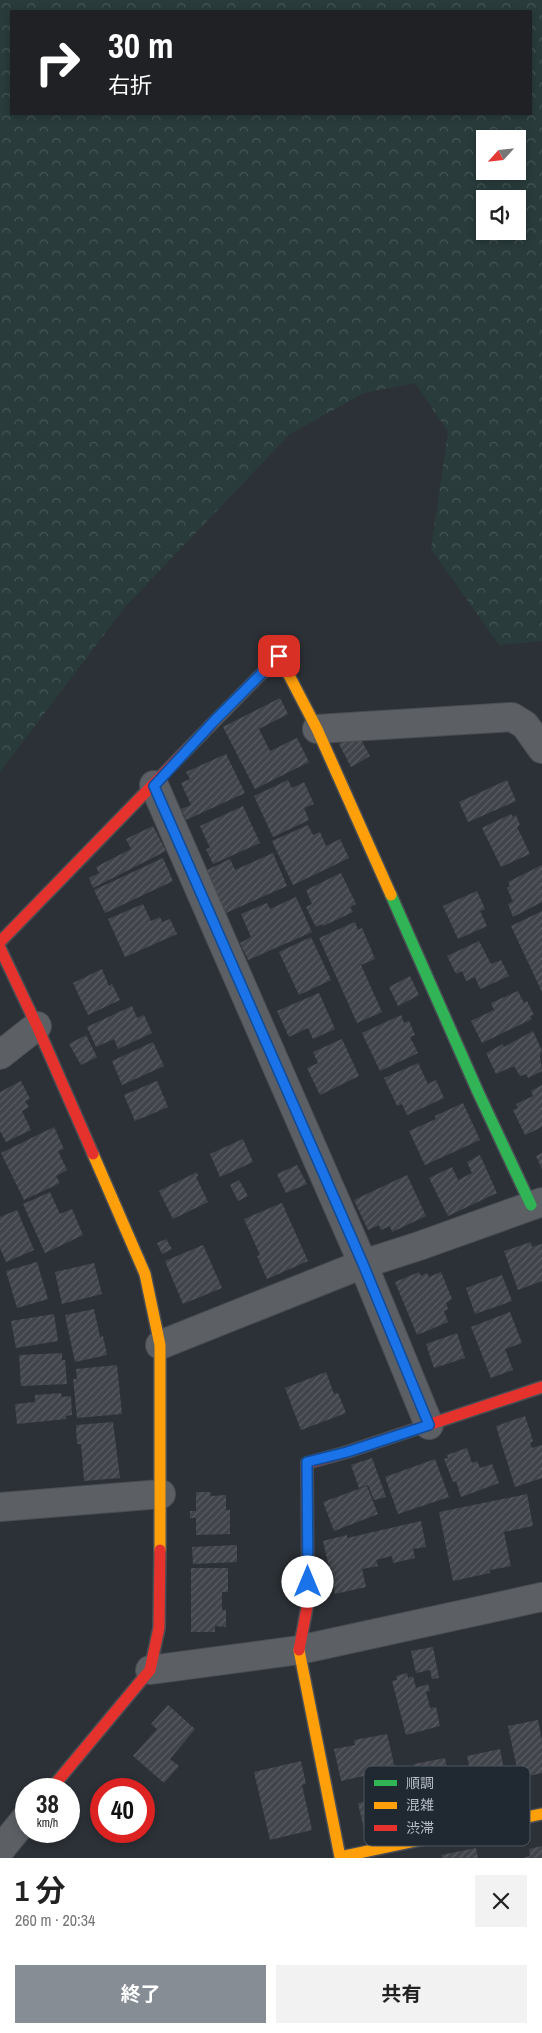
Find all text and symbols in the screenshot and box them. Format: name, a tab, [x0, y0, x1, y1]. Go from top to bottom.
text: 30 m	[108, 22, 173, 69]
icon: right	[25, 30, 90, 95]
text: 右折	[108, 70, 152, 100]
north arrow	[476, 130, 526, 180]
map controls	[476, 130, 526, 240]
button: sound	[476, 190, 526, 240]
pin	[258, 635, 300, 677]
icon: arrive	[265, 642, 293, 670]
position arrow	[281, 1555, 333, 1607]
legend	[364, 1766, 530, 1846]
text: 順調	[406, 1774, 434, 1792]
speed limit sign: 40	[90, 1778, 155, 1843]
text: 38	[36, 1787, 59, 1821]
text: 混雑	[406, 1796, 434, 1814]
text: km/h	[37, 1815, 58, 1831]
text: 渋滞	[406, 1819, 434, 1837]
text: 1 分	[15, 1870, 66, 1910]
button: close	[475, 1875, 527, 1927]
text: 260 m · 20:34	[15, 1909, 95, 1931]
button: 終了	[15, 1965, 266, 2023]
button: 共有	[276, 1965, 527, 2023]

